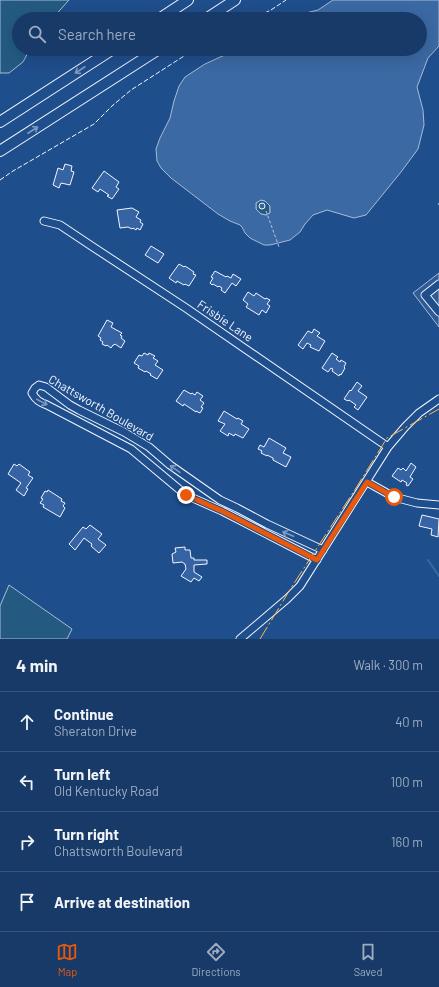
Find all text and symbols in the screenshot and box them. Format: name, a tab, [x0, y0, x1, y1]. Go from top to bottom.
search box	[12, 12, 427, 56]
icon: search	[26, 23, 48, 45]
text: Search here	[58, 25, 136, 43]
one-way arrow	[75, 66, 86, 74]
one-way arrow	[27, 126, 38, 134]
street label: Frisbie Lane	[195, 296, 256, 344]
street label: Chattsworth Boulevard	[47, 371, 156, 443]
one-way arrow	[36, 399, 48, 406]
one-way arrow	[170, 465, 181, 473]
route end	[177, 486, 195, 504]
route start	[385, 488, 403, 506]
one-way arrow	[282, 529, 294, 537]
text: 4 min	[16, 655, 58, 675]
text: Walk · 300 m	[353, 657, 423, 673]
text: Continue	[54, 705, 114, 723]
icon: ahead	[16, 711, 38, 733]
text: 40 m	[395, 714, 423, 730]
text: Sheraton Drive	[54, 723, 137, 739]
text: Turn left	[54, 765, 110, 783]
icon: left	[16, 771, 38, 793]
text: 100 m	[390, 774, 423, 790]
text: Old Kentucky Road	[54, 783, 159, 799]
text: Turn right	[54, 825, 119, 843]
icon: right	[16, 831, 38, 853]
text: 160 m	[391, 834, 423, 850]
text: Chattsworth Boulevard	[54, 843, 183, 859]
icon: arrive	[16, 891, 38, 913]
text: Arrive at destination	[54, 893, 190, 911]
tab: Map	[56, 941, 78, 978]
tab: Directions	[191, 941, 241, 978]
tab: Saved	[354, 941, 383, 978]

